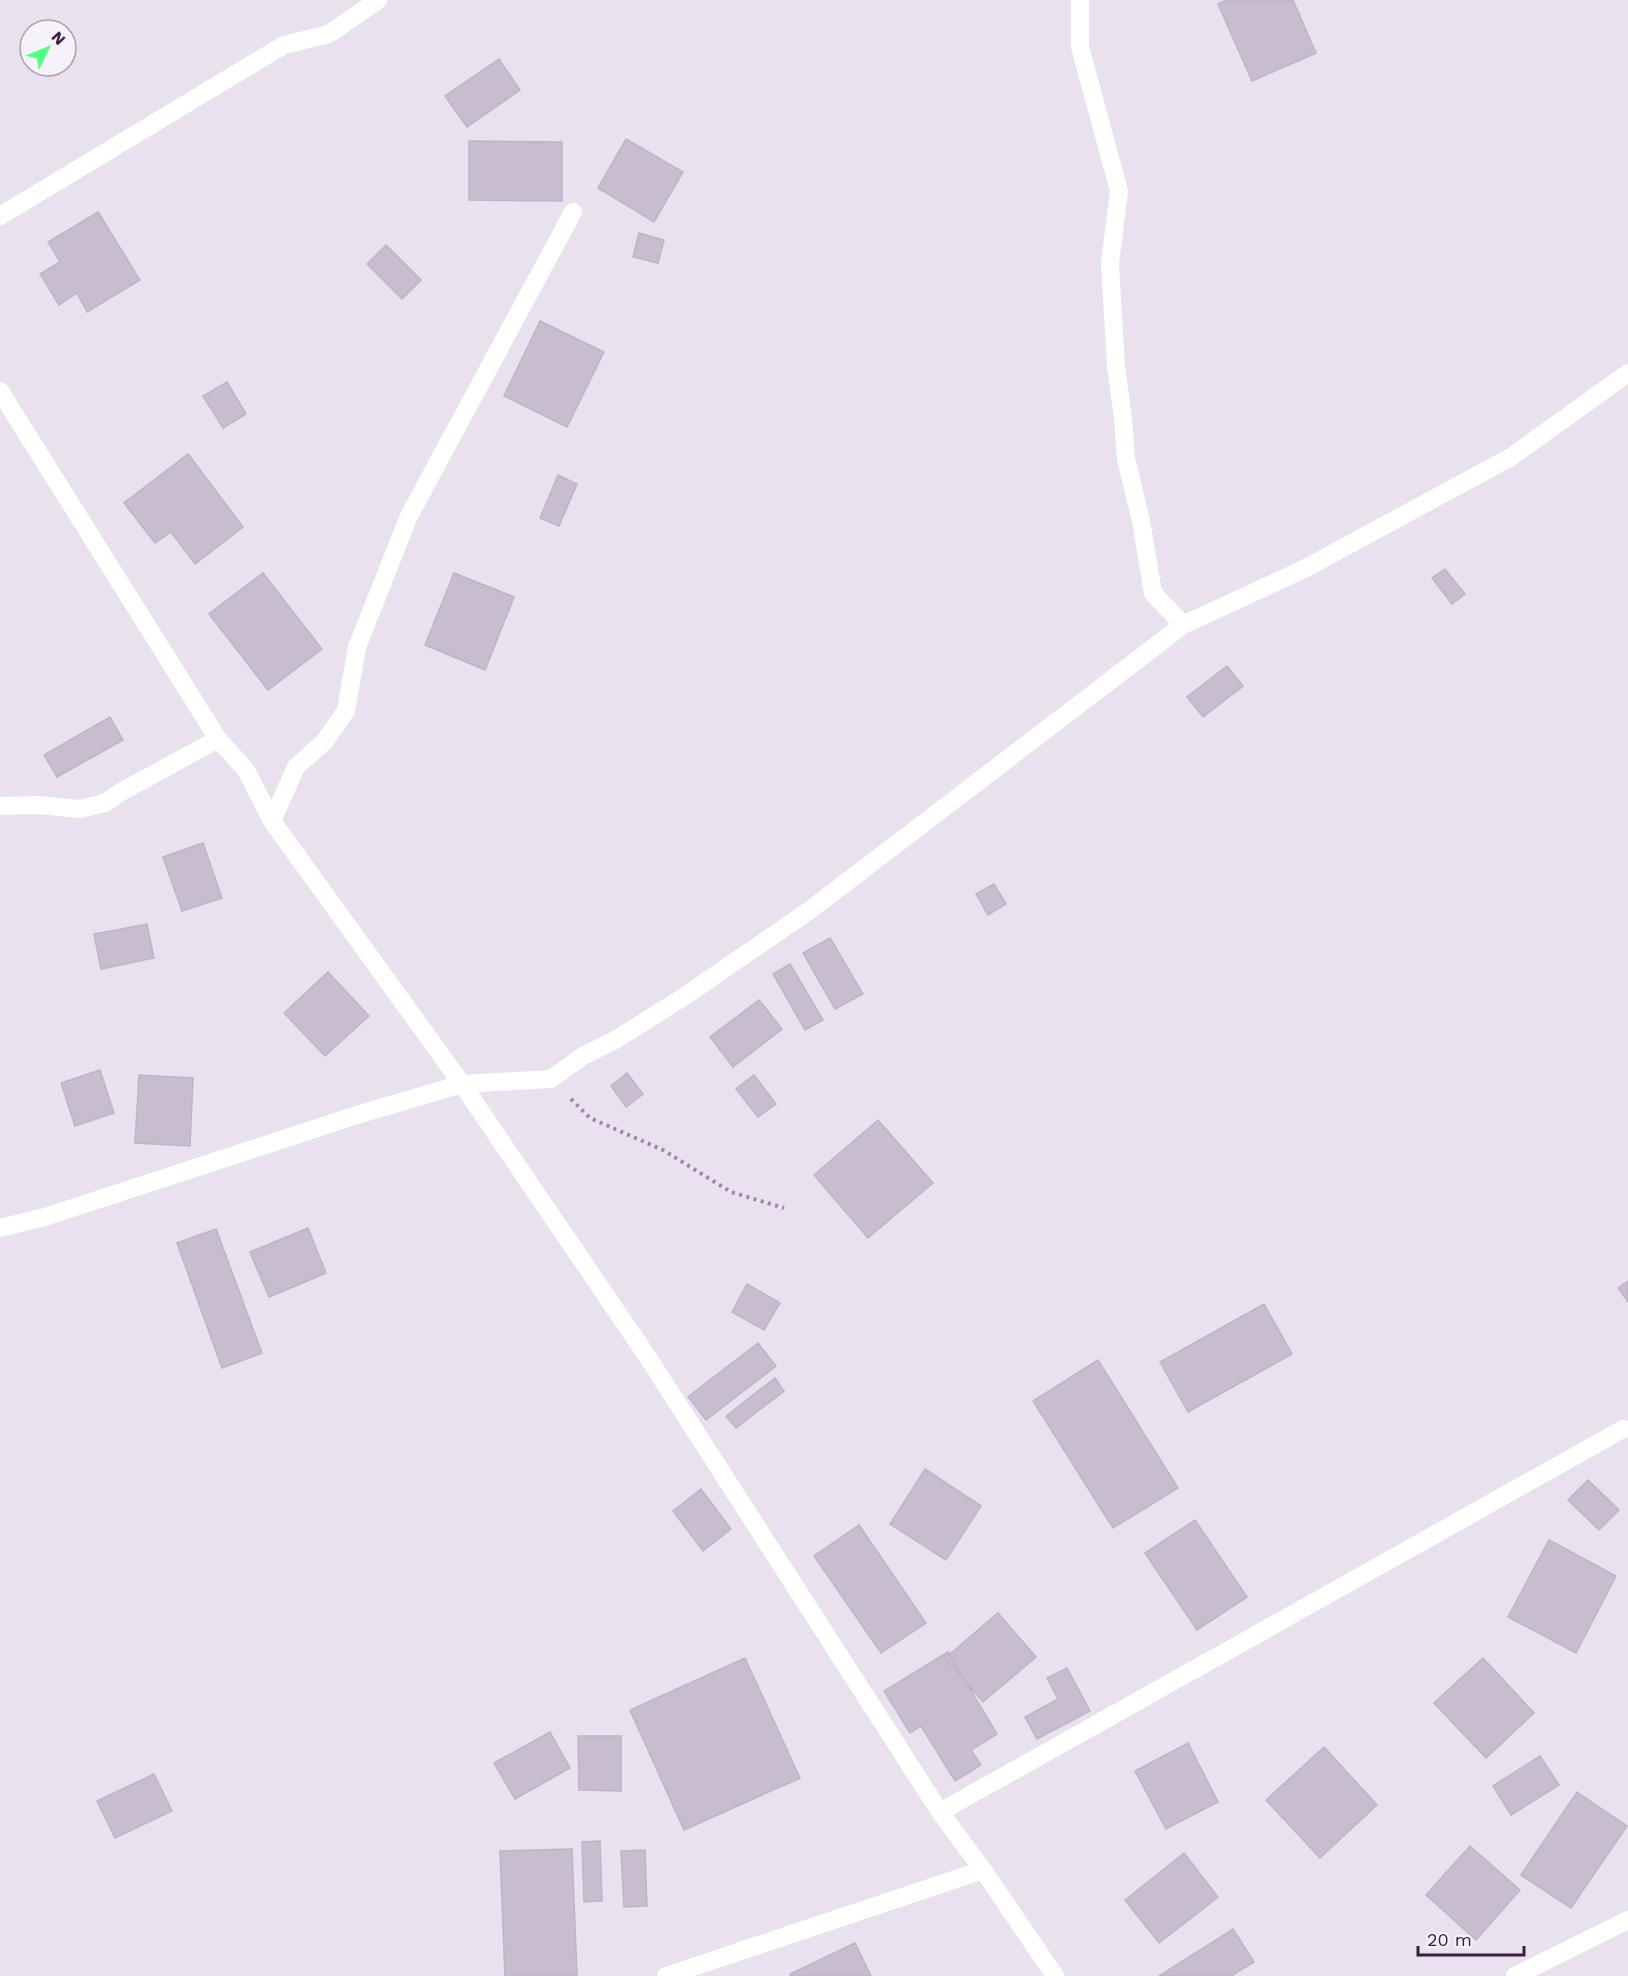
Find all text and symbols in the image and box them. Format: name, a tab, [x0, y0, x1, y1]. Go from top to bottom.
north arrow	[18, 18, 78, 78]
text: N	[48, 27, 70, 49]
scale bar	[1418, 1919, 1524, 1957]
text: 20 m	[1427, 1929, 1472, 1950]

